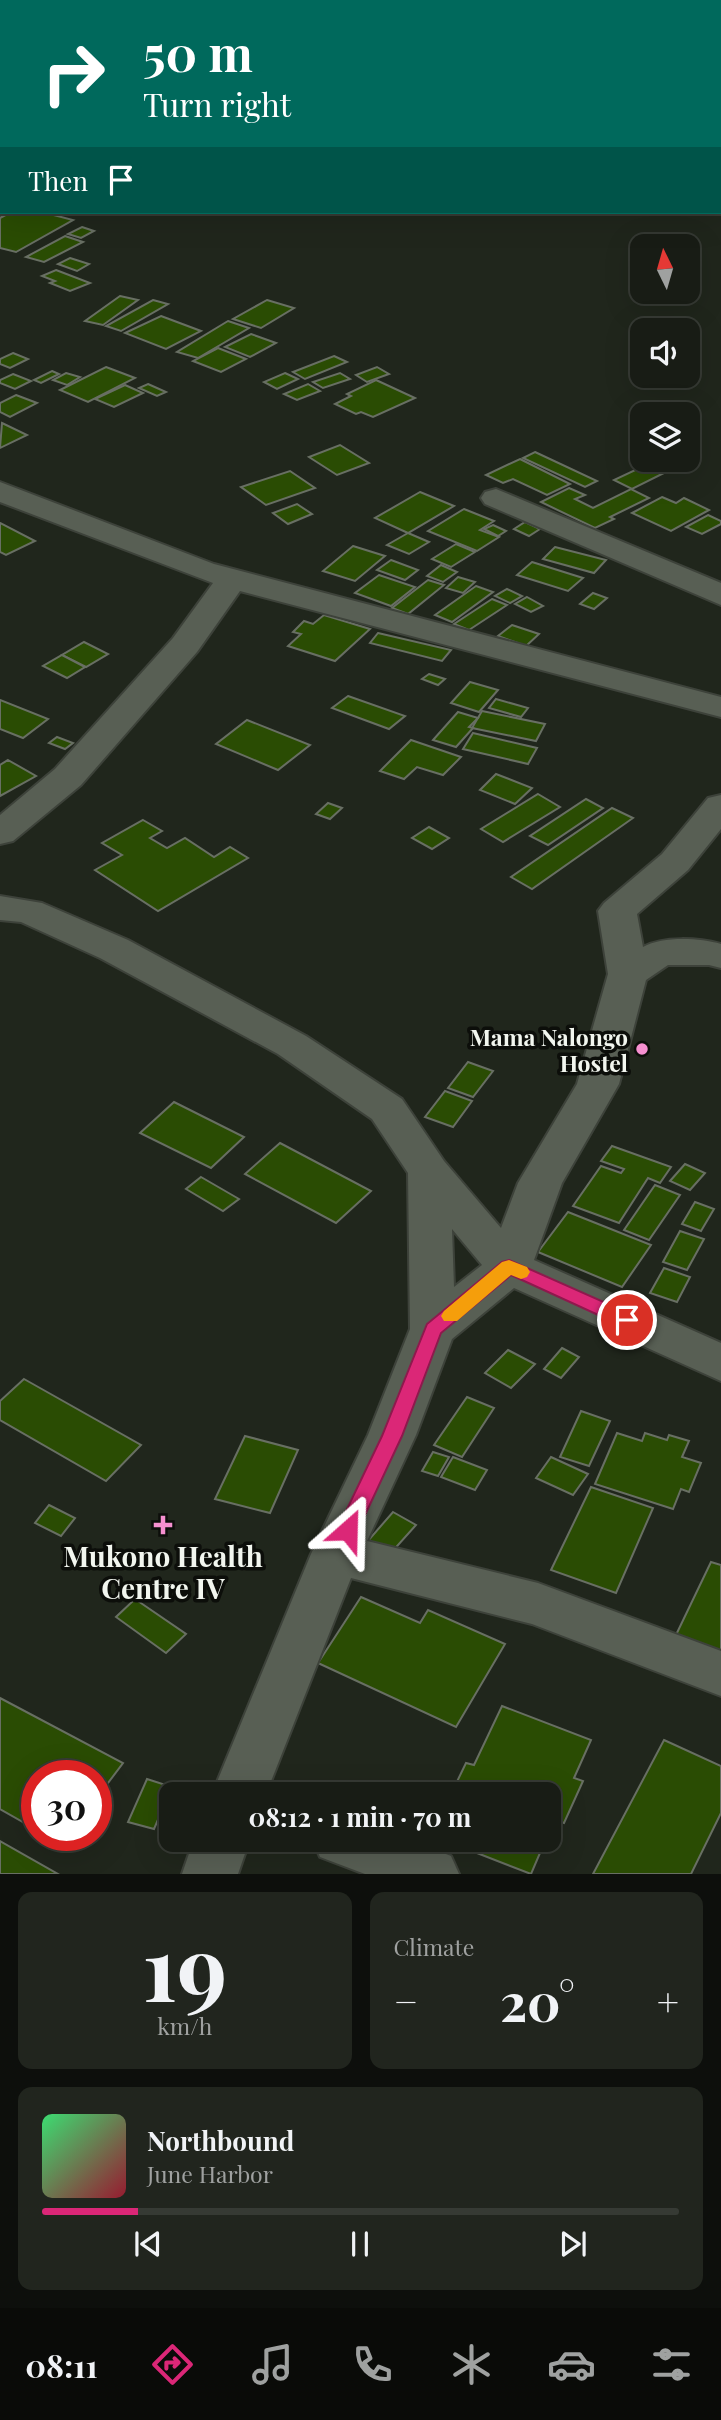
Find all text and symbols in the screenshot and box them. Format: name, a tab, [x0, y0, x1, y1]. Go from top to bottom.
text: 50 m	[143, 19, 253, 84]
icon: right	[28, 28, 119, 119]
text: Turn right	[143, 82, 291, 125]
icon: arrive	[102, 161, 140, 199]
text: Then	[28, 163, 88, 198]
north arrow	[630, 234, 700, 304]
map controls	[630, 234, 700, 472]
button: sound	[630, 318, 700, 388]
button: layers	[630, 402, 700, 472]
place label: Mama Nalongo Hostel	[470, 1021, 628, 1078]
marker: Mama Nalongo Hostel	[634, 1041, 650, 1057]
pin	[597, 1290, 657, 1350]
icon: arrive	[608, 1301, 646, 1339]
position arrow	[311, 1493, 385, 1567]
marker: Mukono Health Centre IV	[153, 1515, 173, 1535]
place label: Mukono Health Centre IV	[63, 1537, 263, 1606]
speed limit sign: 30	[21, 1760, 112, 1851]
text: 08:12 · 1 min · 70 m	[249, 1799, 471, 1834]
text: 19	[142, 1904, 227, 2025]
text: Climate	[394, 1931, 474, 1962]
text: 20°	[500, 1966, 575, 2035]
text: −	[394, 1975, 418, 2026]
text: +	[657, 1975, 679, 2026]
text: km/h	[157, 2010, 212, 2041]
text: Northbound	[147, 2123, 294, 2158]
text: June Harbor	[147, 2158, 273, 2189]
icon: previous	[129, 2225, 167, 2263]
icon: pause	[341, 2225, 379, 2263]
icon: next	[554, 2225, 592, 2263]
icon: directions	[148, 2340, 197, 2389]
icon: music	[248, 2340, 297, 2389]
icon: phone	[348, 2340, 397, 2389]
icon: climate	[447, 2340, 496, 2389]
icon: car	[547, 2340, 596, 2389]
icon: filters	[647, 2340, 696, 2389]
text: 08:11	[25, 2343, 98, 2386]

